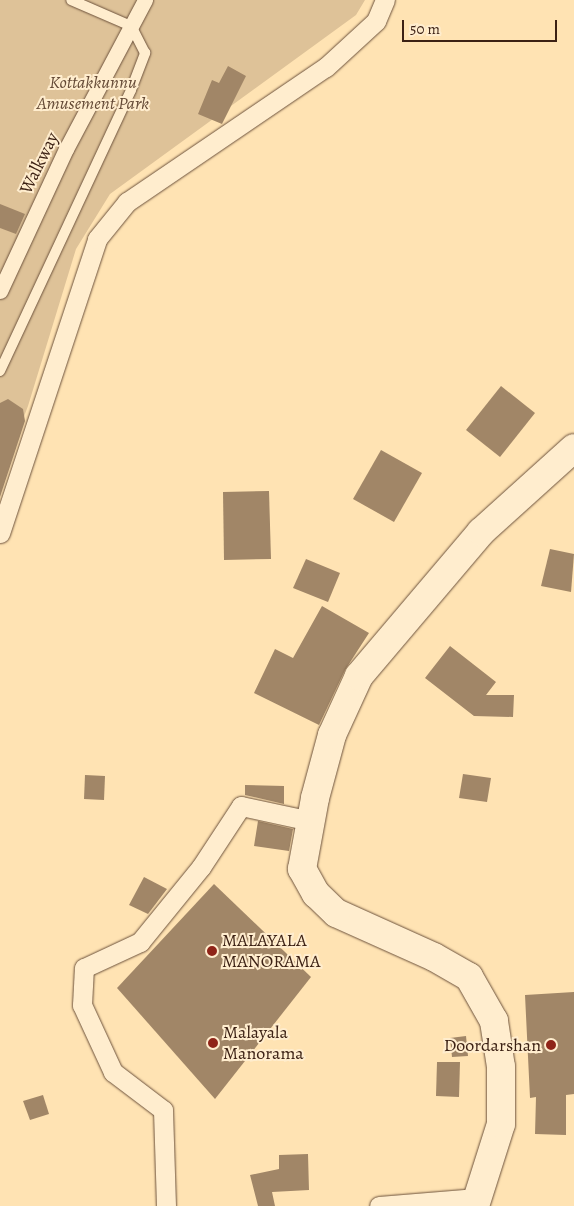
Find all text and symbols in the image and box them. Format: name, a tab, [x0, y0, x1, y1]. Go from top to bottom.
scale bar	[404, 10, 559, 42]
text: 50 m	[410, 19, 440, 39]
park label: Kottakkunnu Amusement Park	[37, 72, 149, 115]
street label: Walkway	[15, 129, 63, 197]
place label: MALAYALA MANORAMA	[222, 930, 320, 972]
marker: MALAYALA MANORAMA	[206, 945, 218, 957]
place label: Malayala Manorama	[223, 1022, 304, 1064]
place label: Doordarshan	[444, 1034, 541, 1056]
marker: Malayala Manorama	[207, 1037, 219, 1049]
marker: Doordarshan	[545, 1039, 557, 1051]

